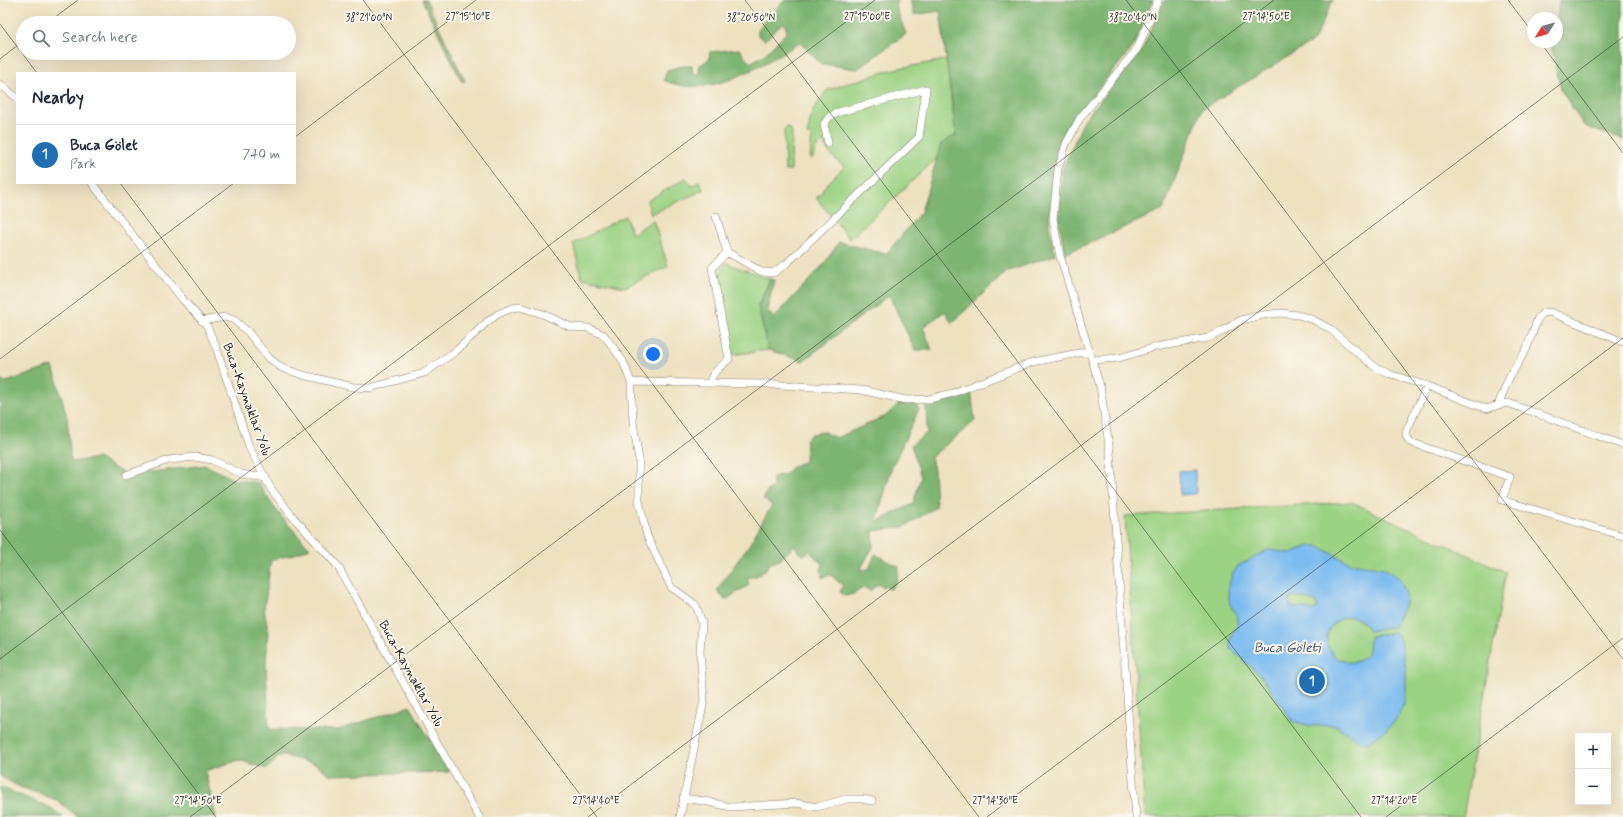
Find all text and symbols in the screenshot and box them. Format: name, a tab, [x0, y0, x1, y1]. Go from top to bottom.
text: 27°15'10"E	[446, 10, 491, 24]
text: 27°15'00"E	[844, 10, 890, 24]
text: 27°14'50"E	[1242, 10, 1290, 24]
text: 38°21'00"N	[346, 11, 392, 25]
text: 38°20'50"N	[727, 11, 775, 25]
text: 38°20'40"N	[1109, 11, 1157, 25]
north arrow	[1527, 12, 1563, 48]
search box	[16, 16, 296, 60]
icon: search	[30, 27, 52, 49]
text: Search here	[62, 28, 138, 48]
text: Nearby	[32, 87, 84, 109]
text: Buca Gölet	[70, 136, 138, 156]
text: 1	[42, 146, 48, 163]
text: 740 m	[243, 146, 280, 163]
text: Park	[70, 156, 96, 173]
street label: Buca-Kaynaklar Yolu	[218, 341, 275, 459]
your location	[643, 344, 663, 364]
street label: Buca-Kaynaklar Yolu	[374, 618, 447, 730]
water label: Buca Göleti	[1254, 639, 1322, 657]
pin: 1	[1299, 666, 1325, 696]
map controls	[1575, 733, 1611, 805]
button: +	[1575, 733, 1611, 769]
button: −	[1575, 769, 1611, 805]
text: 27°14'50"E	[174, 794, 222, 808]
text: 27°14'40"E	[573, 794, 620, 808]
text: 27°14'30"E	[972, 794, 1018, 808]
text: 27°14'20"E	[1371, 794, 1417, 808]

